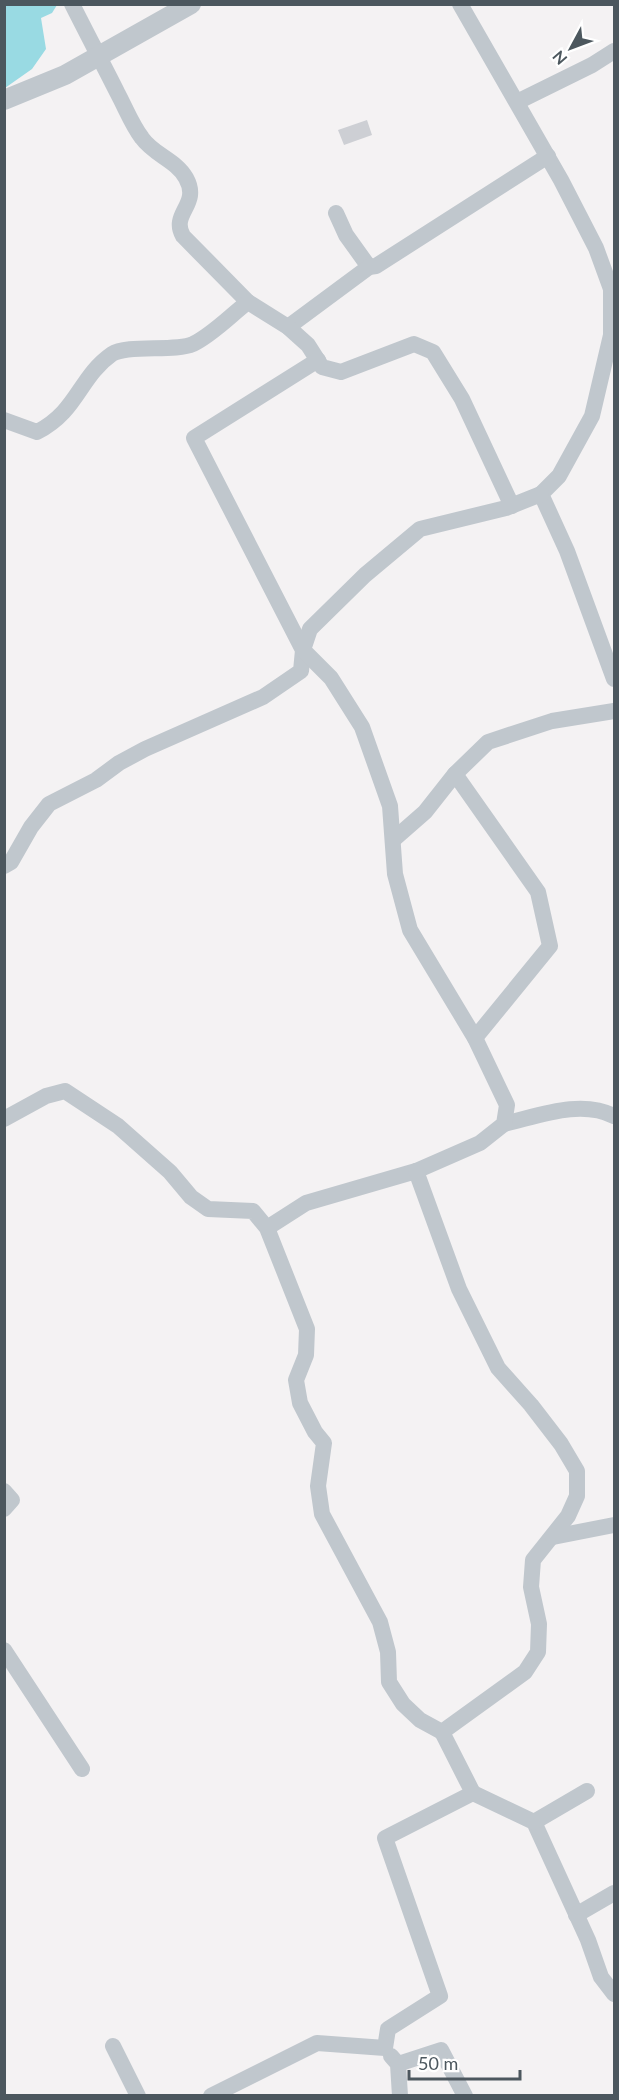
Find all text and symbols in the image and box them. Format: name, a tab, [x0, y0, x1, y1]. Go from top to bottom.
north arrow	[541, 18, 601, 78]
text: N	[548, 47, 571, 69]
scale bar	[409, 2043, 520, 2081]
text: 50 m	[418, 2052, 458, 2074]

